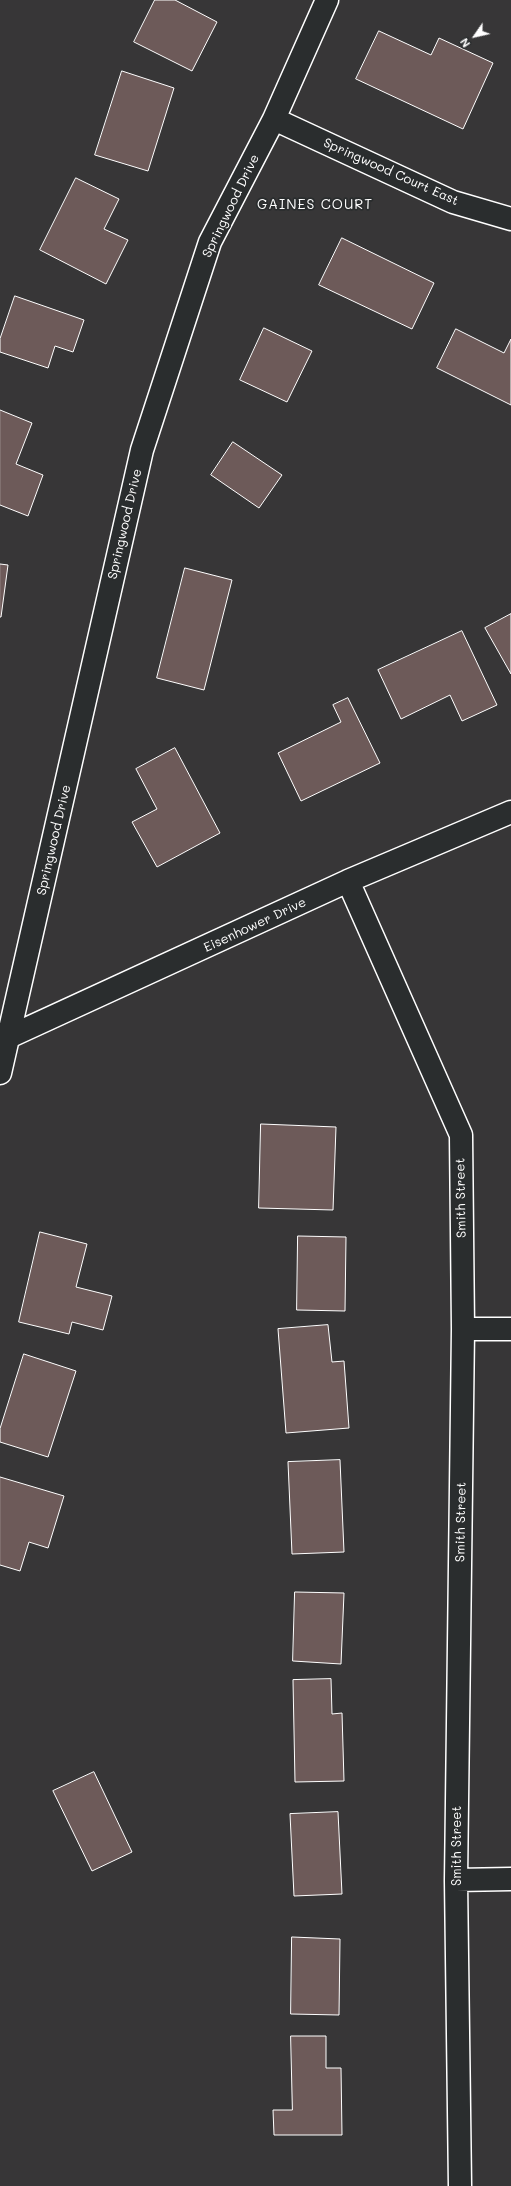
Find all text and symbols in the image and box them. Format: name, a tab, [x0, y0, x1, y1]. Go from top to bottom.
north arrow	[455, 16, 495, 56]
text: N	[456, 35, 473, 51]
street label: Springwood Court East	[321, 135, 461, 209]
street label: Springwood Drive	[199, 152, 263, 260]
district label: GAINES COURT	[257, 197, 373, 213]
street label: Springwood Drive	[105, 467, 145, 581]
street label: Springwood Drive	[34, 783, 74, 897]
street label: Eisenhower Drive	[201, 894, 309, 956]
street label: Smith Street	[453, 1158, 469, 1238]
street label: Smith Street	[453, 1482, 469, 1562]
street label: Smith Street	[449, 1806, 465, 1886]

